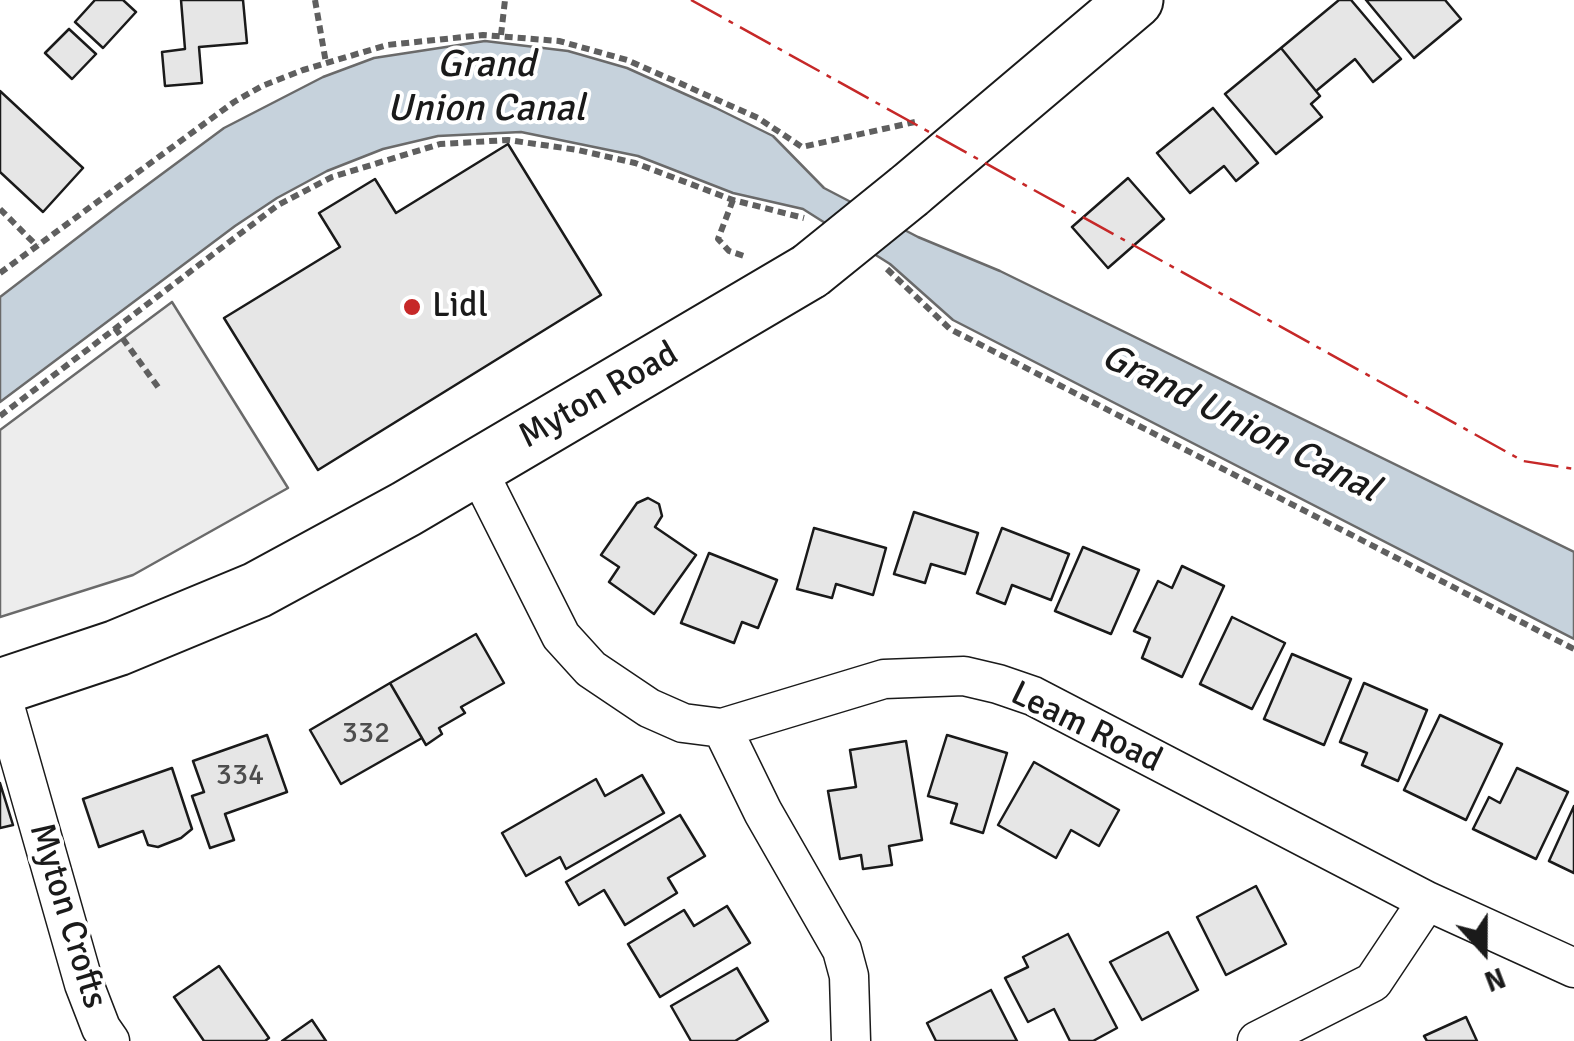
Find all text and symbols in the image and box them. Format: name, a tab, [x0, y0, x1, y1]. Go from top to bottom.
water label: Grand Union Canal	[387, 43, 585, 132]
place label: Lidl	[432, 286, 488, 328]
marker: Lidl	[401, 296, 423, 318]
street label: Myton Road	[512, 334, 686, 458]
water label: Grand Union Canal	[1094, 334, 1386, 514]
street label: Leam Road	[1003, 673, 1169, 783]
house number: 332	[342, 716, 390, 752]
house number: 334	[216, 758, 264, 794]
street label: Myton Crofts	[19, 818, 115, 1014]
north arrow	[1434, 901, 1534, 1001]
text: N	[1480, 960, 1510, 998]

